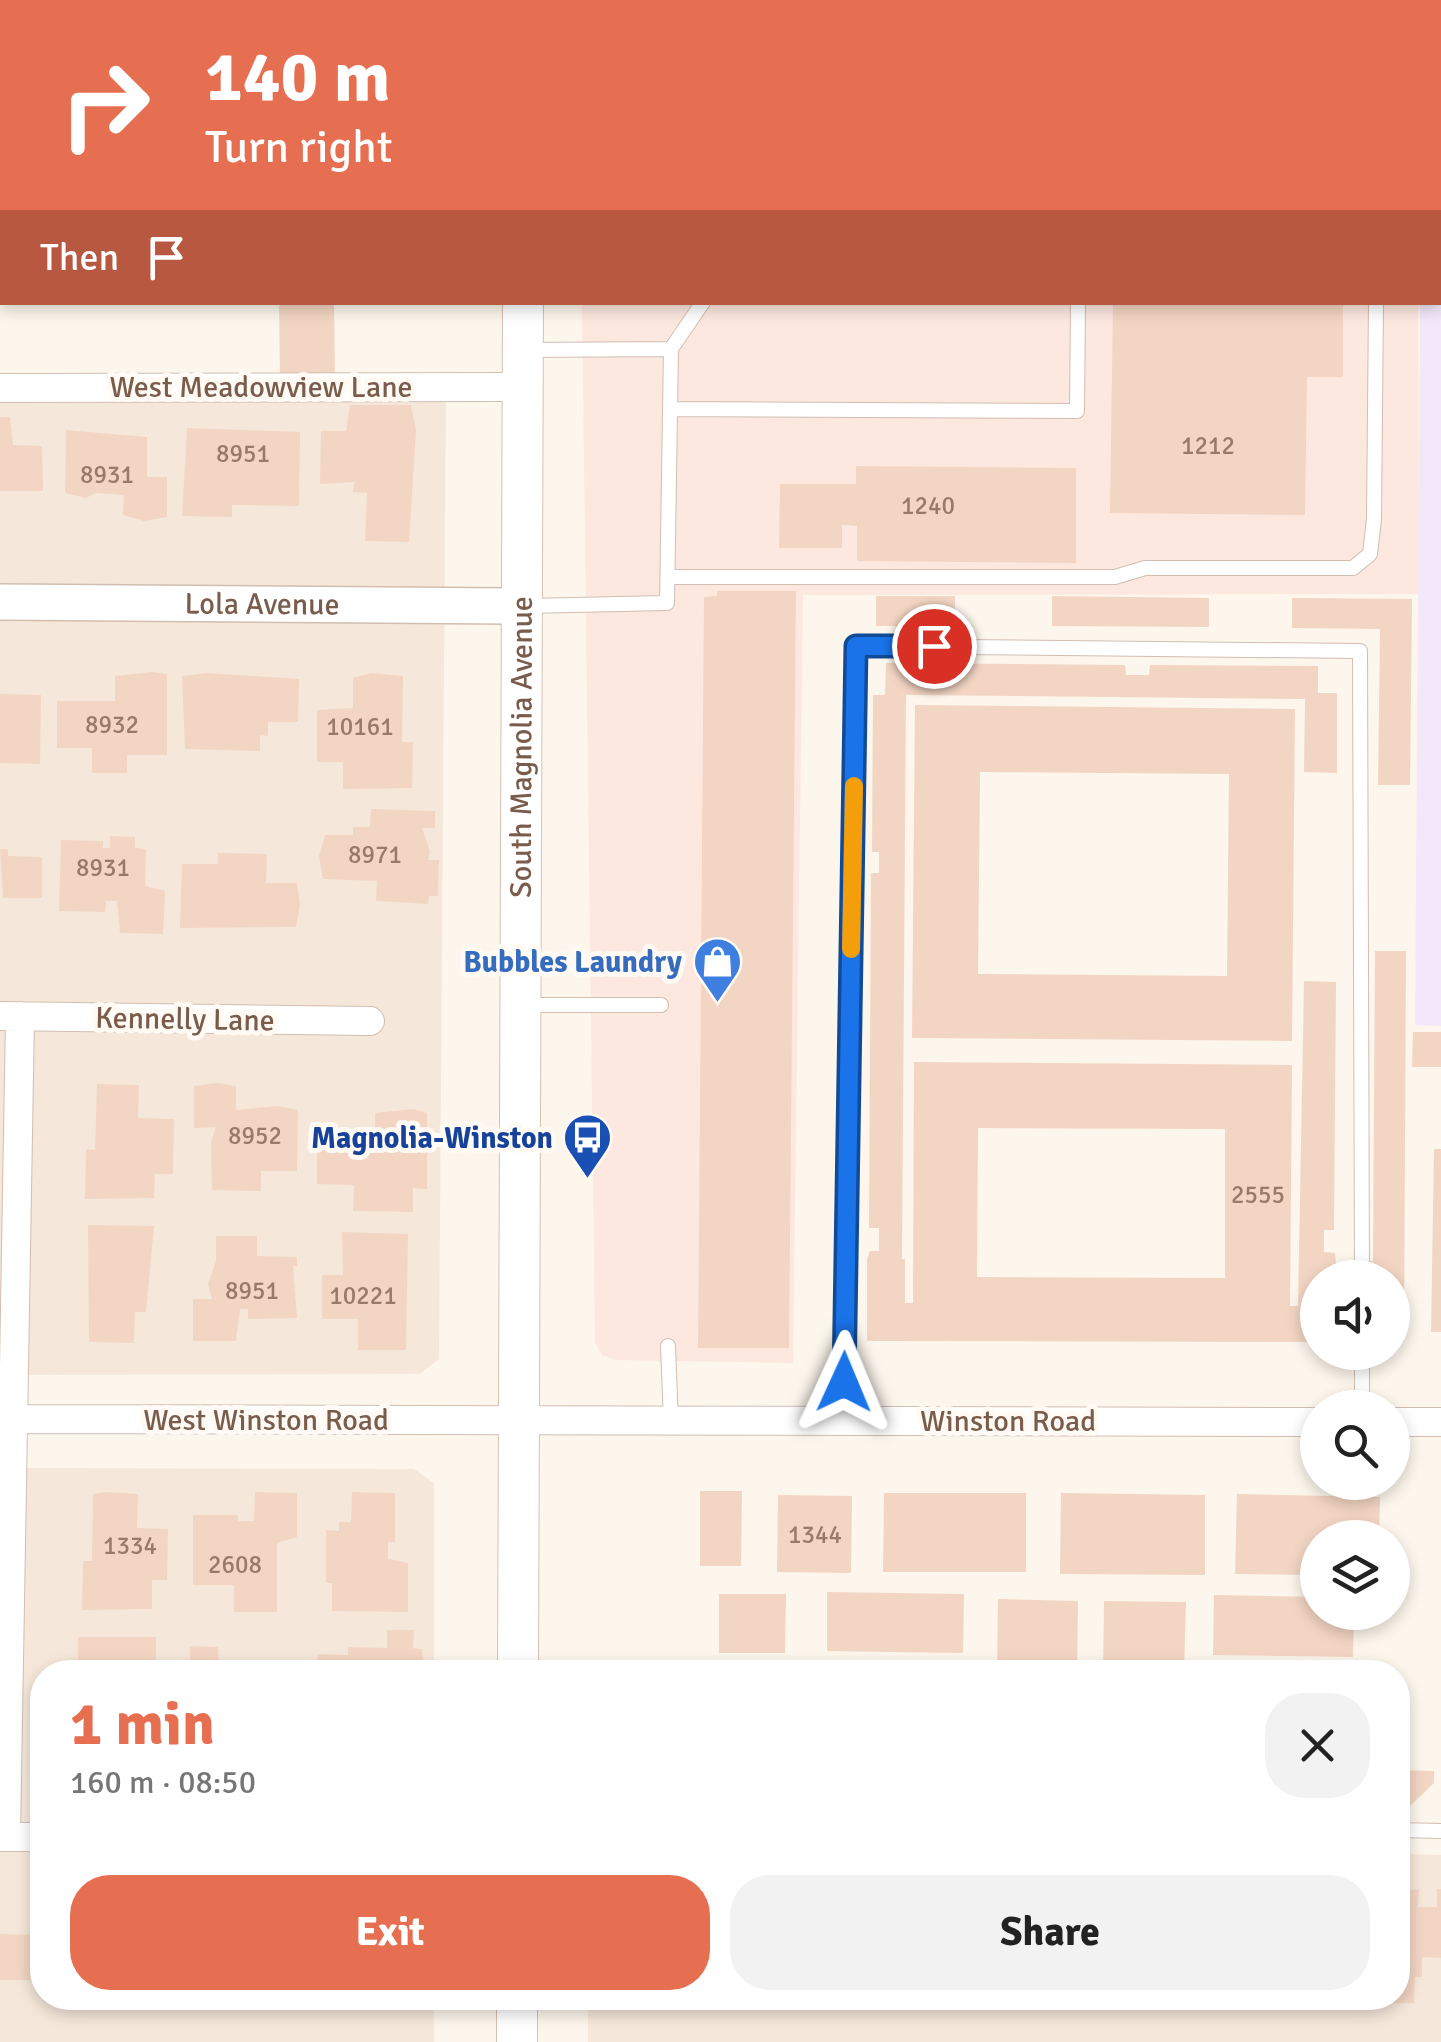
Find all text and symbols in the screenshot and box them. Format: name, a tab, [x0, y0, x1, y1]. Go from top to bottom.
text: 140 m	[205, 34, 390, 120]
icon: right	[40, 40, 170, 170]
text: Turn right	[205, 120, 393, 175]
icon: arrive	[139, 230, 194, 285]
text: Then	[40, 234, 119, 281]
street label: West Meadowview Lane	[109, 369, 413, 406]
house number: 1212	[1181, 430, 1235, 461]
house number: 8951	[216, 438, 270, 469]
house number: 8931	[80, 459, 134, 490]
house number: 1240	[901, 490, 955, 521]
street label: Lola Avenue	[184, 585, 340, 624]
street label: South Magnolia Avenue	[503, 596, 541, 898]
pin	[892, 604, 977, 689]
icon: arrive	[907, 619, 962, 674]
house number: 8932	[85, 709, 139, 740]
house number: 10161	[326, 711, 394, 742]
house number: 8971	[348, 839, 402, 870]
house number: 8931	[76, 852, 130, 883]
shop icon: Bubbles Laundry	[691, 936, 743, 1004]
place label: Bubbles Laundry	[463, 944, 682, 981]
street label: Kennelly Lane	[95, 999, 275, 1040]
bus stop icon: Magnolia-Winston	[562, 1112, 614, 1180]
house number: 8952	[228, 1120, 282, 1151]
place label: Magnolia-Winston	[311, 1120, 553, 1157]
house number: 2555	[1231, 1179, 1285, 1210]
map controls	[1300, 1260, 1410, 1630]
button: sound	[1300, 1260, 1410, 1370]
house number: 8951	[225, 1275, 279, 1306]
house number: 10221	[329, 1280, 397, 1311]
position arrow	[792, 1330, 896, 1434]
button: search	[1300, 1390, 1410, 1500]
street label: West Winston Road	[143, 1402, 389, 1439]
street label: Winston Road	[920, 1403, 1096, 1440]
house number: 1344	[788, 1519, 842, 1550]
button: layers	[1300, 1520, 1410, 1630]
house number: 1334	[103, 1530, 157, 1561]
house number: 2608	[208, 1549, 262, 1580]
text: 1 min	[70, 1688, 215, 1762]
button: close	[1265, 1693, 1370, 1798]
text: 160 m · 08:50	[70, 1763, 256, 1802]
button: Exit	[70, 1875, 710, 1990]
button: Share	[730, 1875, 1370, 1990]

